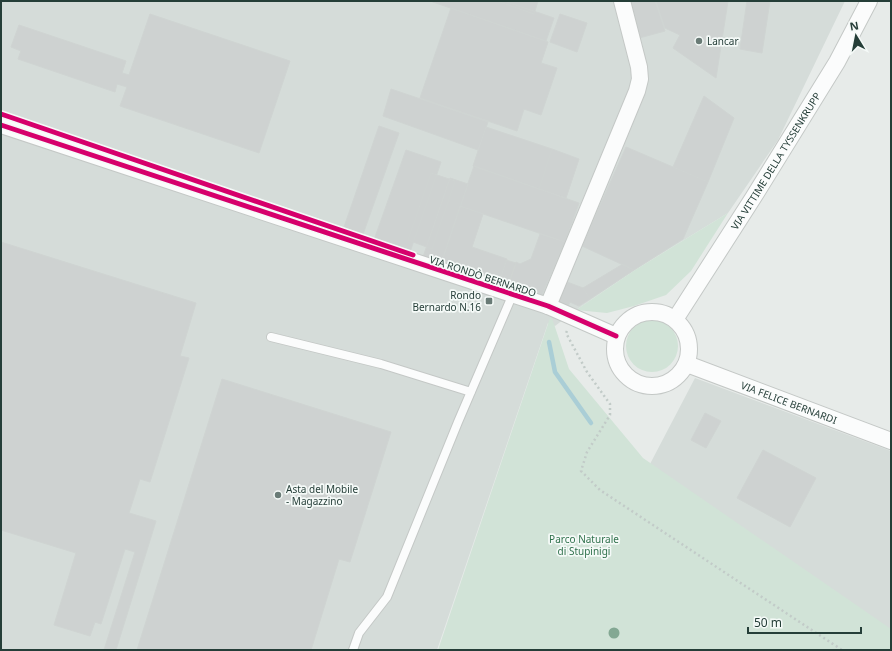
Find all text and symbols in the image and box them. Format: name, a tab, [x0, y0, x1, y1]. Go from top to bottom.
north arrow	[836, 16, 876, 56]
text: N	[848, 17, 860, 34]
place label: Lancar	[707, 34, 739, 48]
marker: Lancar	[694, 36, 704, 46]
street label: VIA VITTIME DELLA TYSSENKRUPP	[728, 90, 824, 232]
street label: VIA RONDÒ BERNARDO	[428, 252, 538, 300]
place label: Rondo Bernardo N.16	[412, 288, 481, 314]
marker: Rondo Bernardo N.16	[484, 296, 494, 306]
street label: VIA FELICE BERNARDI	[739, 378, 839, 427]
place label: Asta del Mobile - Magazzino	[286, 482, 358, 508]
marker: Asta del Mobile - Magazzino	[273, 490, 283, 500]
park label: Parco Naturale di Stupinigi	[549, 532, 619, 558]
scale bar	[748, 609, 861, 635]
text: 50 m	[754, 614, 782, 631]

